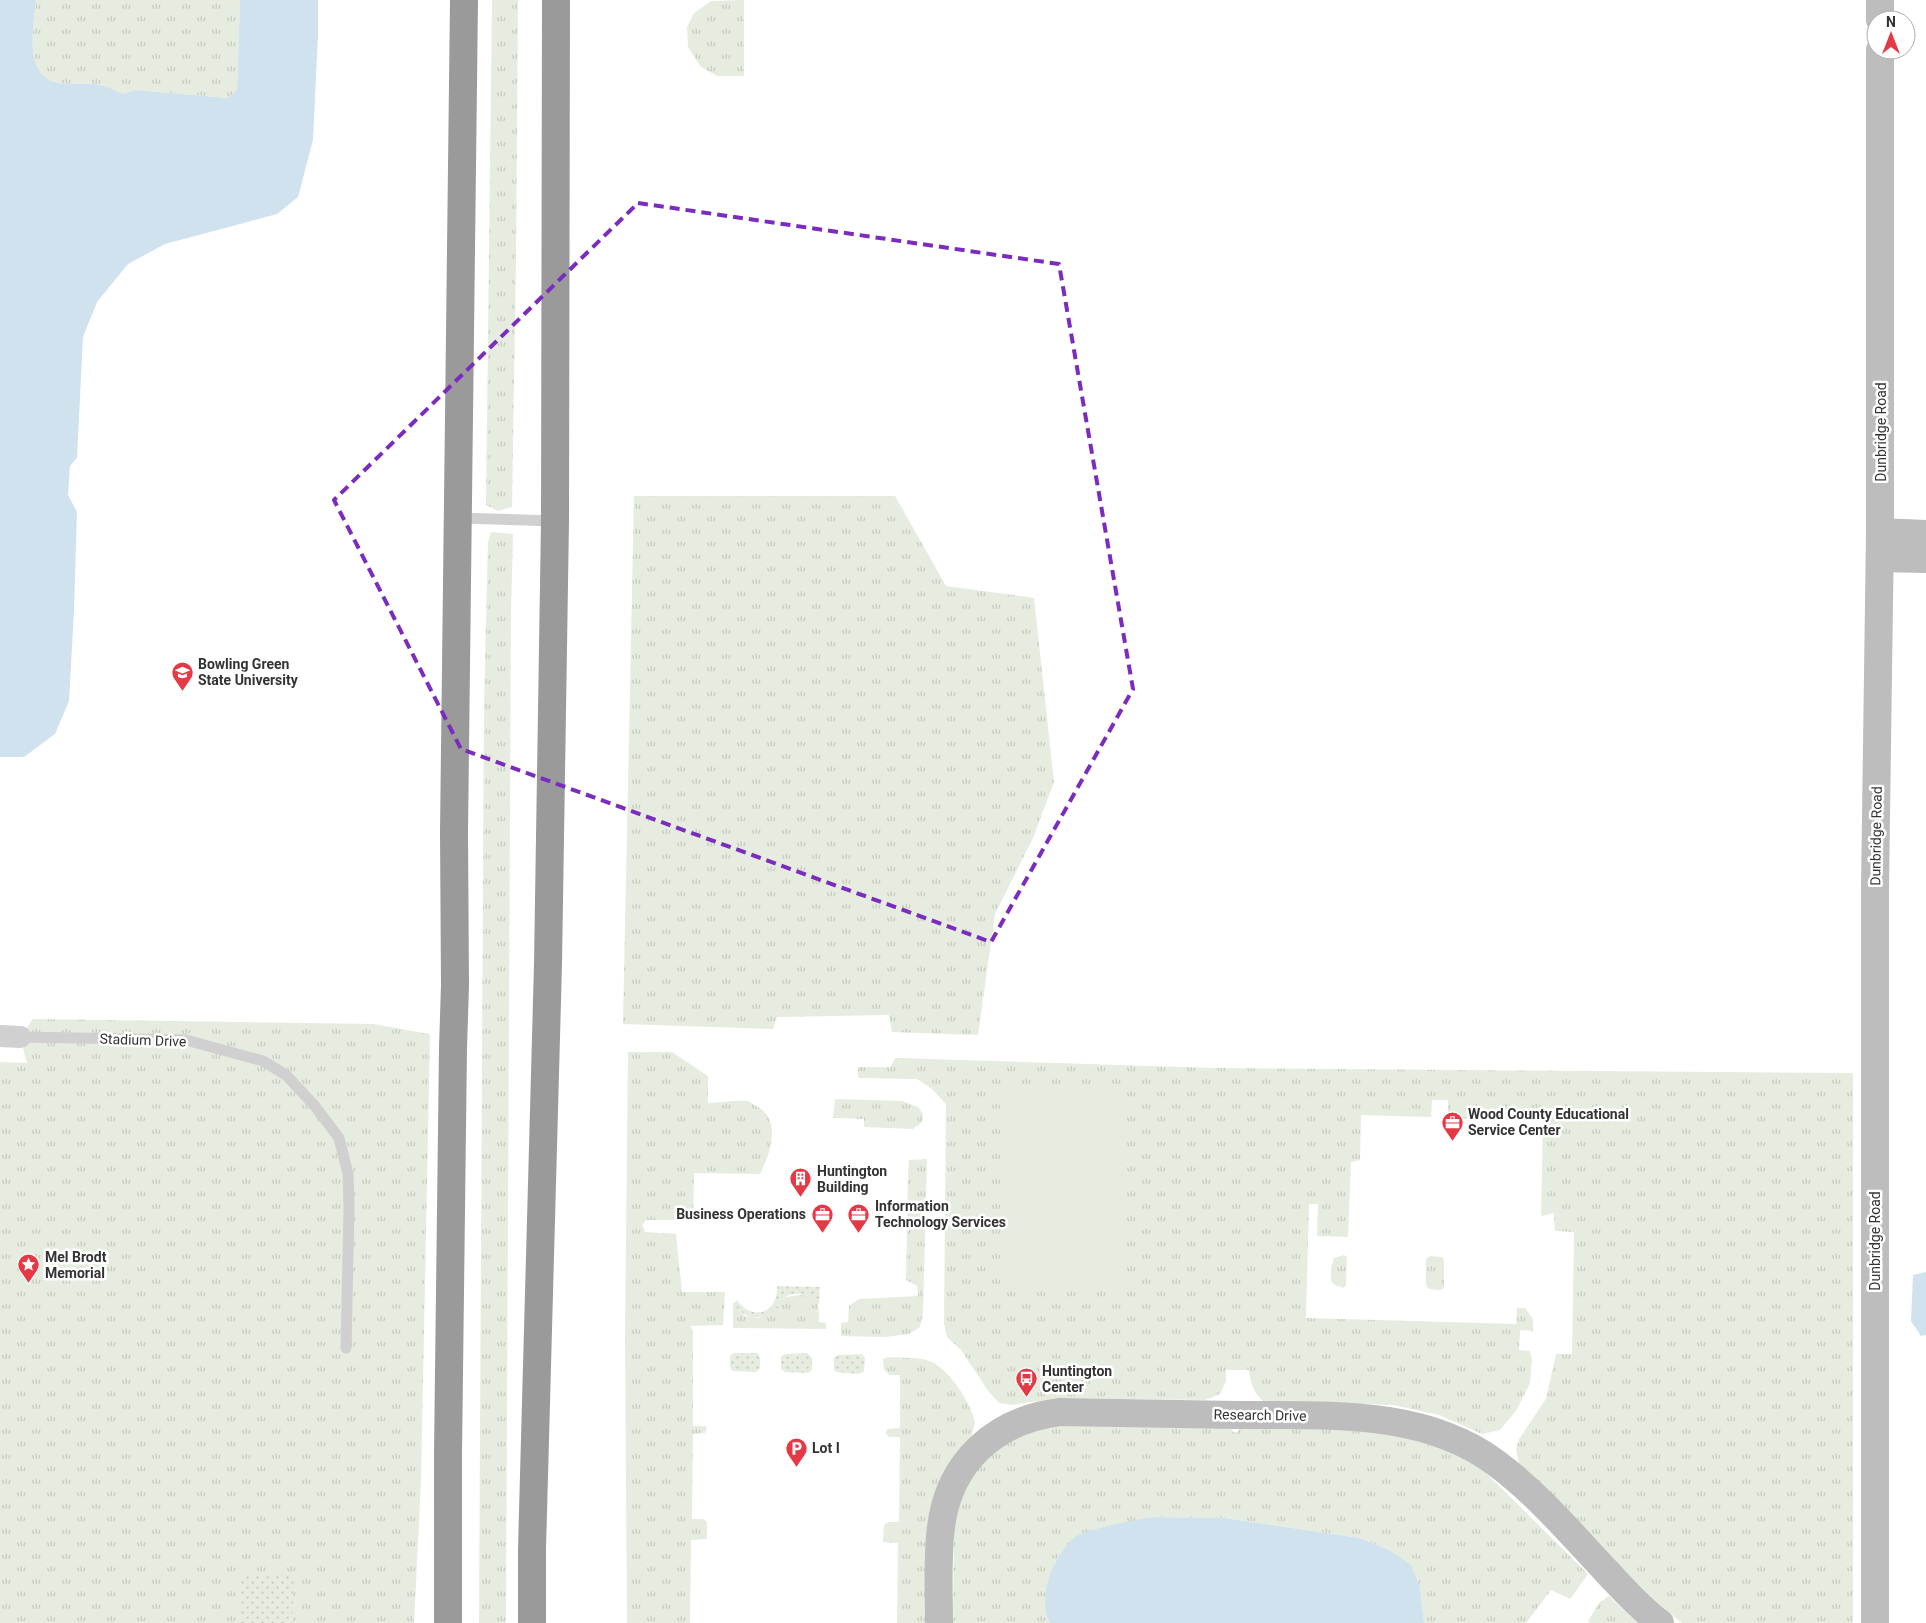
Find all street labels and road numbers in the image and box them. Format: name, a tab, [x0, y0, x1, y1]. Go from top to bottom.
street label: Dunbridge Road	[1873, 382, 1889, 482]
street label: Dunbridge Road	[1867, 786, 1885, 886]
street label: Stadium Drive	[99, 1030, 187, 1050]
street label: Dunbridge Road	[1867, 1191, 1883, 1291]
street label: Research Drive	[1213, 1406, 1307, 1424]

